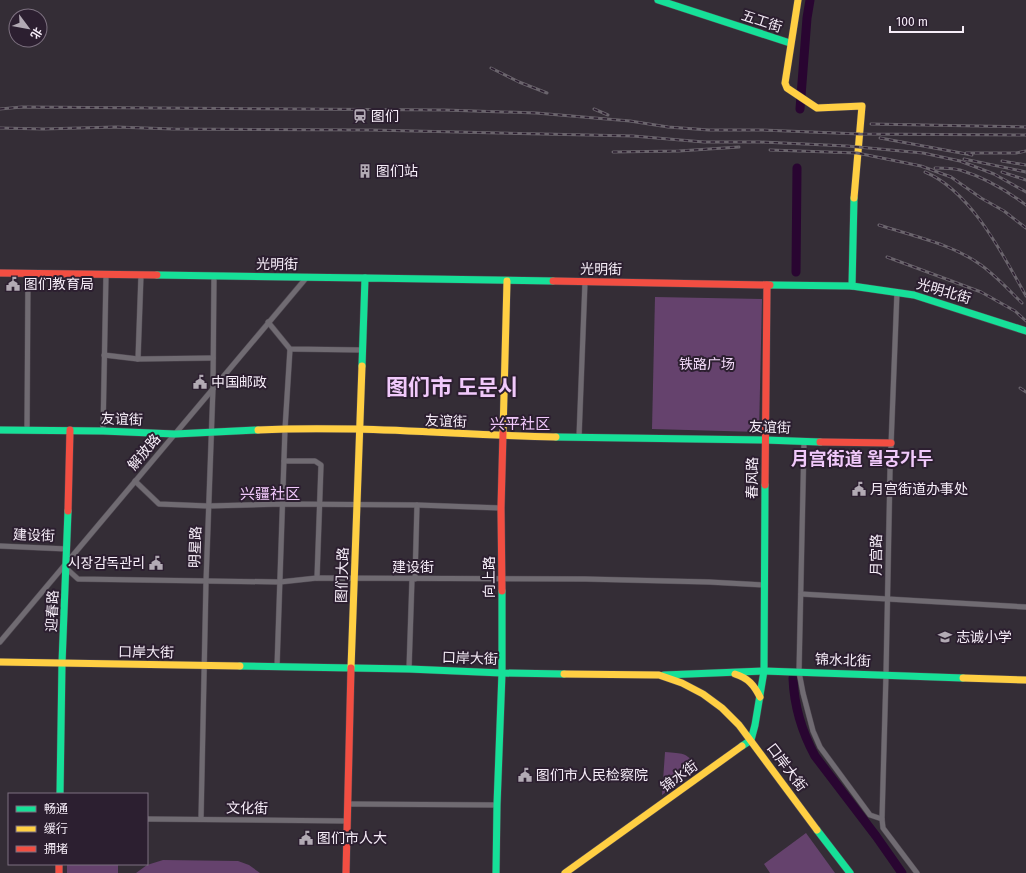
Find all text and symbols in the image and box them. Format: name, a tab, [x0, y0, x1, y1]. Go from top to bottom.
street label: 五工街	[739, 7, 784, 36]
north arrow	[8, 8, 48, 48]
scale bar	[890, 8, 963, 34]
text: 100 m	[896, 15, 928, 29]
text: 北	[28, 25, 44, 41]
station icon: 图们	[352, 108, 368, 124]
place label: 图们	[371, 108, 399, 125]
building icon: 图们站	[357, 163, 373, 179]
place label: 图们站	[376, 163, 418, 180]
street label: 光明街	[256, 256, 298, 273]
street label: 光明街	[580, 261, 622, 278]
public building icon: 图们教育局	[5, 276, 21, 292]
place label: 图们教育局	[24, 276, 94, 293]
street label: 光明北街	[915, 276, 973, 307]
park label: 铁路广场	[679, 356, 735, 373]
public building icon: 中国邮政	[192, 374, 208, 390]
place label: 中国邮政	[211, 374, 267, 391]
district label: 图们市 도문시	[386, 374, 518, 401]
street label: 友谊街	[101, 410, 143, 429]
street label: 友谊街	[425, 412, 467, 431]
district label: 兴平社区	[490, 415, 550, 433]
street label: 友谊街	[749, 418, 791, 437]
street label: 解放路	[124, 431, 164, 474]
district label: 月宫街道 월궁가두	[791, 448, 933, 470]
street label: 春风路	[744, 457, 761, 499]
public building icon: 月宫街道办事处	[851, 481, 867, 497]
place label: 月宫街道办事处	[870, 481, 968, 498]
district label: 兴疆社区	[240, 485, 300, 503]
street label: 建设街	[13, 526, 55, 545]
street label: 明星路	[186, 526, 205, 568]
street label: 月宫路	[868, 534, 885, 576]
street label: 图们大路	[333, 547, 352, 603]
place label: 시장감독관리	[68, 555, 145, 572]
public building icon: 시장감독관리	[148, 555, 164, 571]
street label: 向上路	[481, 556, 498, 598]
street label: 建设街	[392, 559, 434, 576]
street label: 迎春路	[43, 590, 62, 632]
school or university icon: 志诚小学	[937, 629, 953, 645]
place label: 志诚小学	[956, 629, 1012, 646]
street label: 口岸大街	[118, 644, 174, 661]
street label: 口岸大街	[442, 649, 498, 668]
street label: 锦水北街	[815, 651, 871, 670]
street label: 口岸大街	[763, 740, 810, 795]
street label: 锦水街	[657, 757, 701, 796]
public building icon: 图们市人民检察院	[517, 767, 533, 783]
place label: 图们市人民检察院	[536, 767, 648, 784]
legend	[8, 793, 148, 865]
street label: 文化街	[226, 800, 268, 817]
text: 畅通	[44, 802, 68, 816]
text: 缓行	[44, 822, 68, 836]
public building icon: 图们市人大	[298, 830, 314, 846]
place label: 图们市人大	[317, 830, 387, 847]
text: 拥堵	[44, 842, 68, 856]

